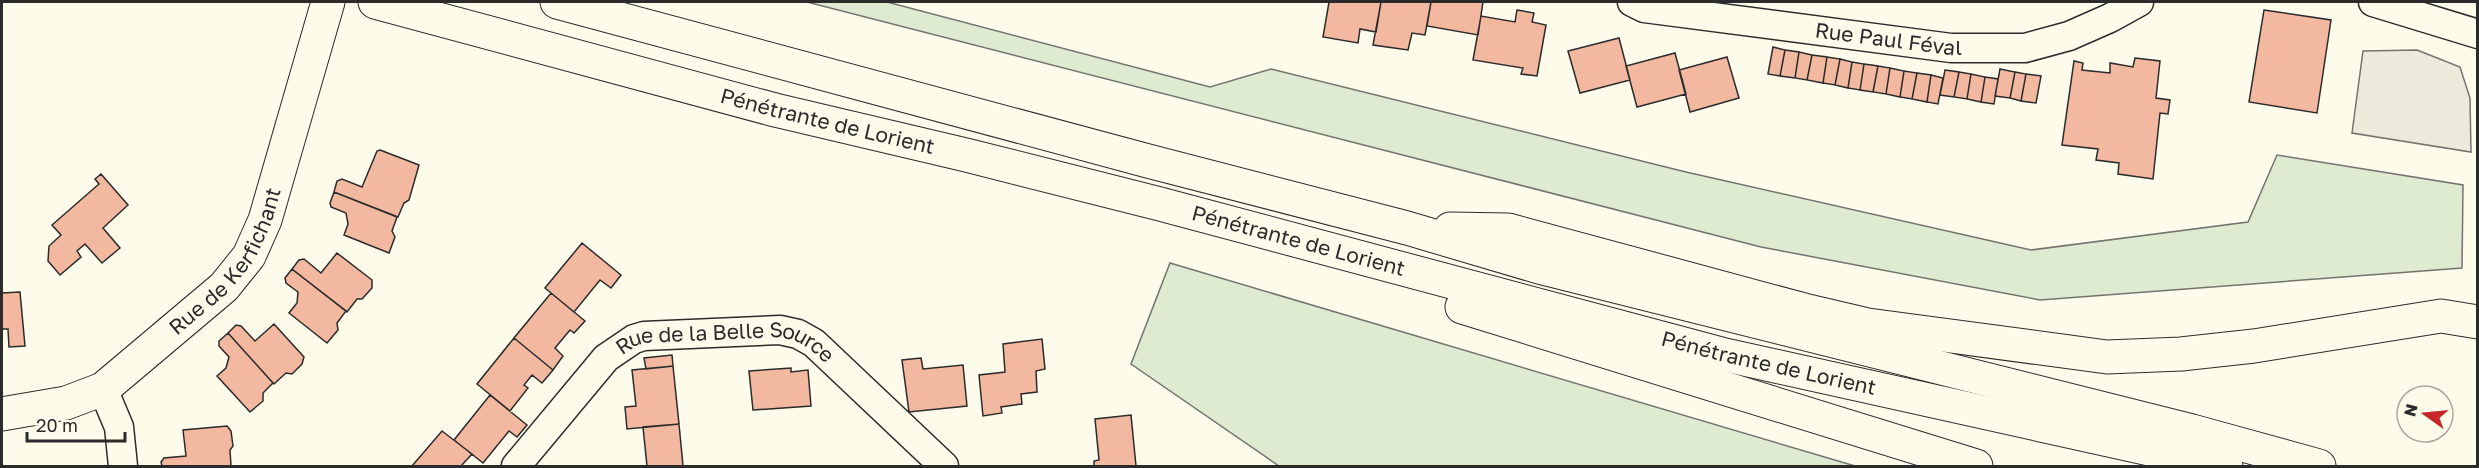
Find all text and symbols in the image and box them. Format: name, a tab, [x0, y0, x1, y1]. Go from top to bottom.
street label: Rue Paul Féval	[1814, 16, 1962, 60]
street label: Pénétrante de Lorient	[718, 82, 937, 159]
street label: Rue de Kerfichant	[163, 184, 286, 340]
street label: Pénétrante de Lorient	[1189, 199, 1408, 281]
street label: Rue de la Belle Source	[610, 316, 840, 368]
street label: Pénétrante de Lorient	[1659, 325, 1879, 400]
north arrow	[2395, 384, 2455, 444]
text: N	[2399, 402, 2422, 419]
scale bar	[27, 405, 124, 443]
text: 20 m	[36, 414, 78, 436]

